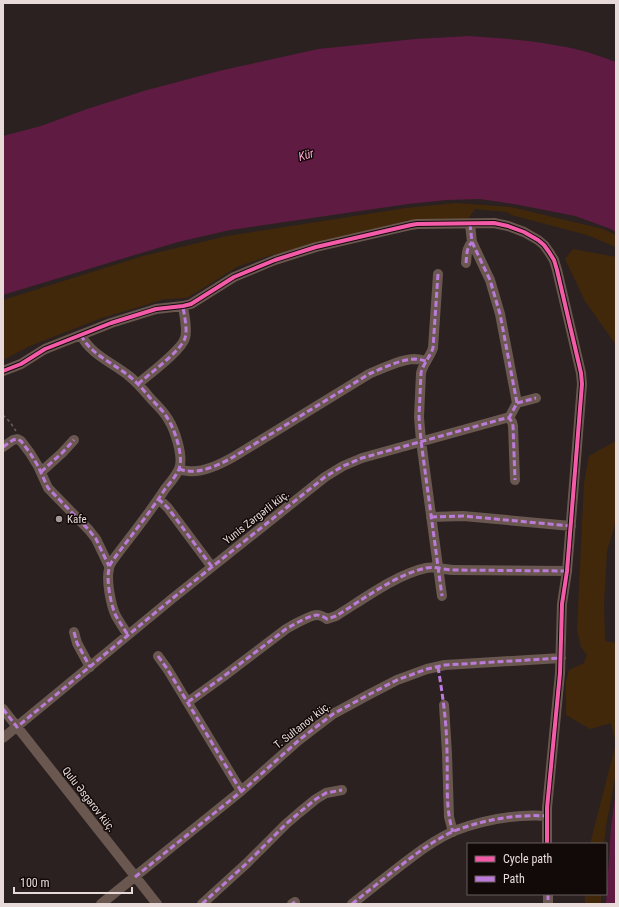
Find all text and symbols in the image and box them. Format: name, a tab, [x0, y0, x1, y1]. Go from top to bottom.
water label: Kür	[297, 146, 316, 164]
street label: Yunis Zərgərli küç.	[221, 488, 292, 547]
place label: Kafe	[67, 513, 87, 526]
marker: Kafe	[54, 514, 64, 524]
street label: T. Sultanov küç.	[271, 699, 333, 752]
street label: Qulu Əsgərov küç.	[59, 764, 118, 834]
legend	[467, 843, 607, 895]
text: Cycle path	[503, 852, 553, 866]
scale bar	[14, 869, 132, 895]
text: Path	[503, 872, 525, 886]
text: 100 m	[20, 876, 50, 890]

